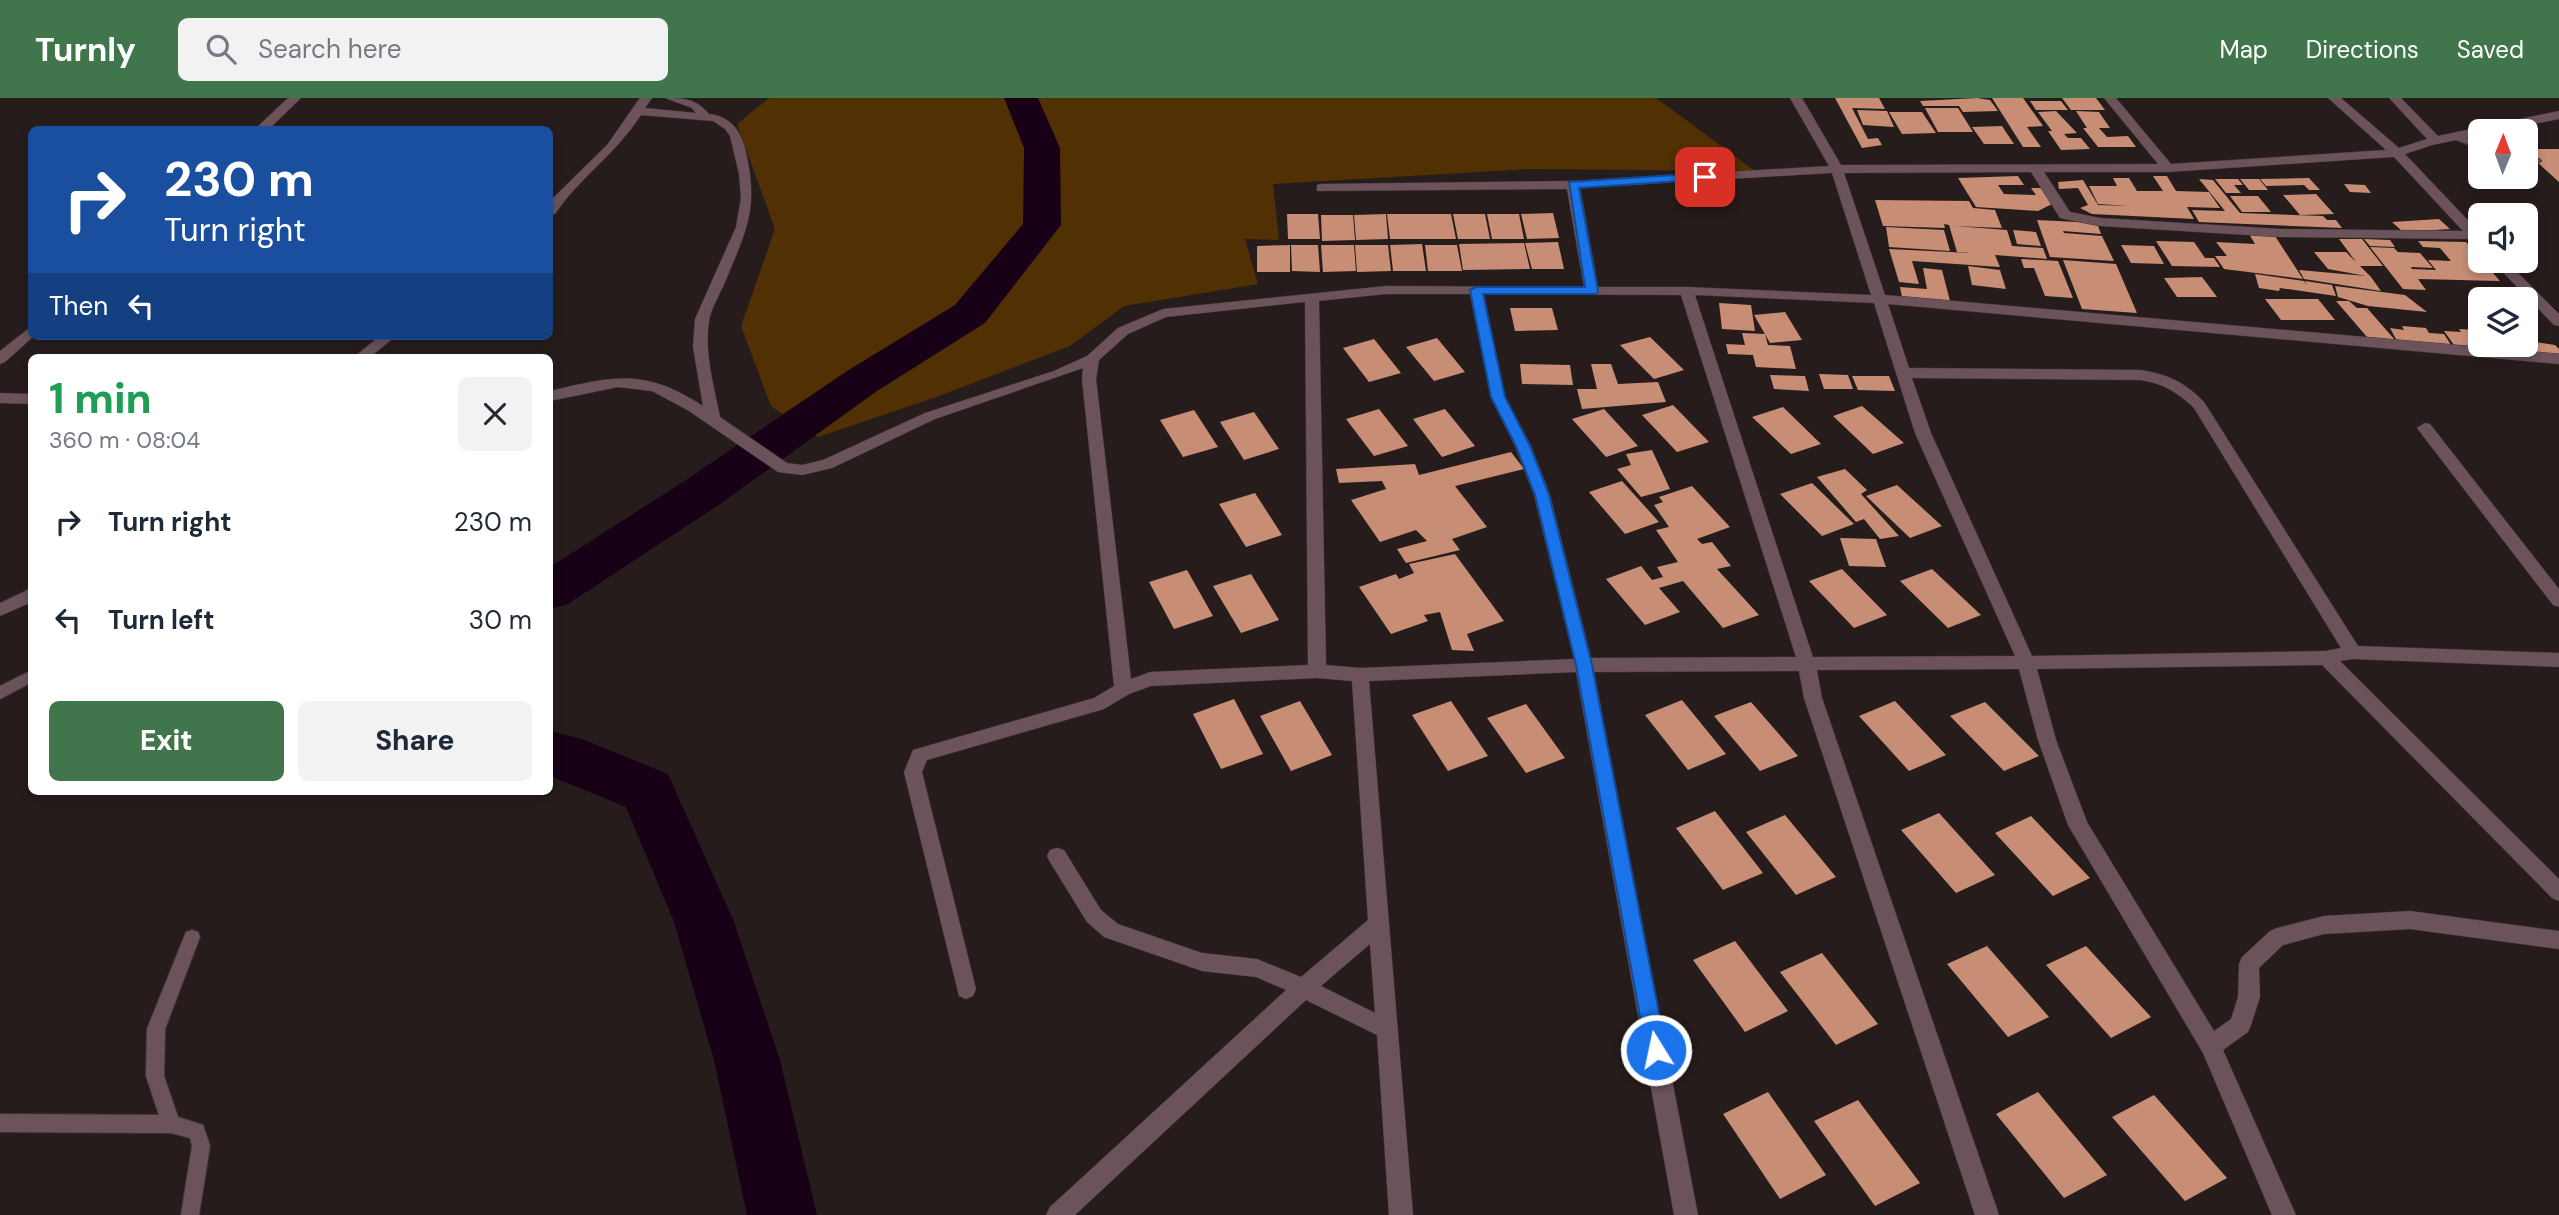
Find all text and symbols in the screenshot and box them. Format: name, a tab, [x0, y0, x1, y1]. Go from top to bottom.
search box	[178, 18, 668, 81]
text: Turnly	[35, 28, 136, 71]
icon: search	[202, 30, 240, 68]
text: Search here	[258, 32, 401, 66]
text: Map	[2220, 34, 2268, 65]
text: Directions	[2306, 34, 2419, 65]
text: Saved	[2457, 34, 2524, 65]
north arrow	[2468, 119, 2538, 189]
map controls	[2468, 119, 2538, 357]
text: 230 m	[164, 147, 314, 211]
pin	[1675, 147, 1735, 207]
icon: right	[49, 154, 140, 245]
icon: arrive	[1686, 158, 1724, 196]
button: sound	[2468, 203, 2538, 273]
text: Turn right	[164, 209, 306, 251]
icon: left	[122, 287, 160, 325]
button: layers	[2468, 287, 2538, 357]
text: Then	[49, 289, 108, 323]
text: 1 min	[49, 371, 152, 426]
button: close	[458, 377, 532, 451]
text: 360 m · 08:04	[49, 425, 200, 455]
icon: right	[49, 503, 87, 541]
text: Turn right	[108, 505, 232, 539]
text: 230 m	[454, 505, 532, 539]
icon: left	[49, 601, 87, 639]
text: Turn left	[108, 603, 215, 637]
text: 30 m	[469, 603, 532, 637]
button: Exit	[49, 701, 284, 781]
button: Share	[298, 701, 532, 781]
position arrow	[1619, 1013, 1693, 1087]

